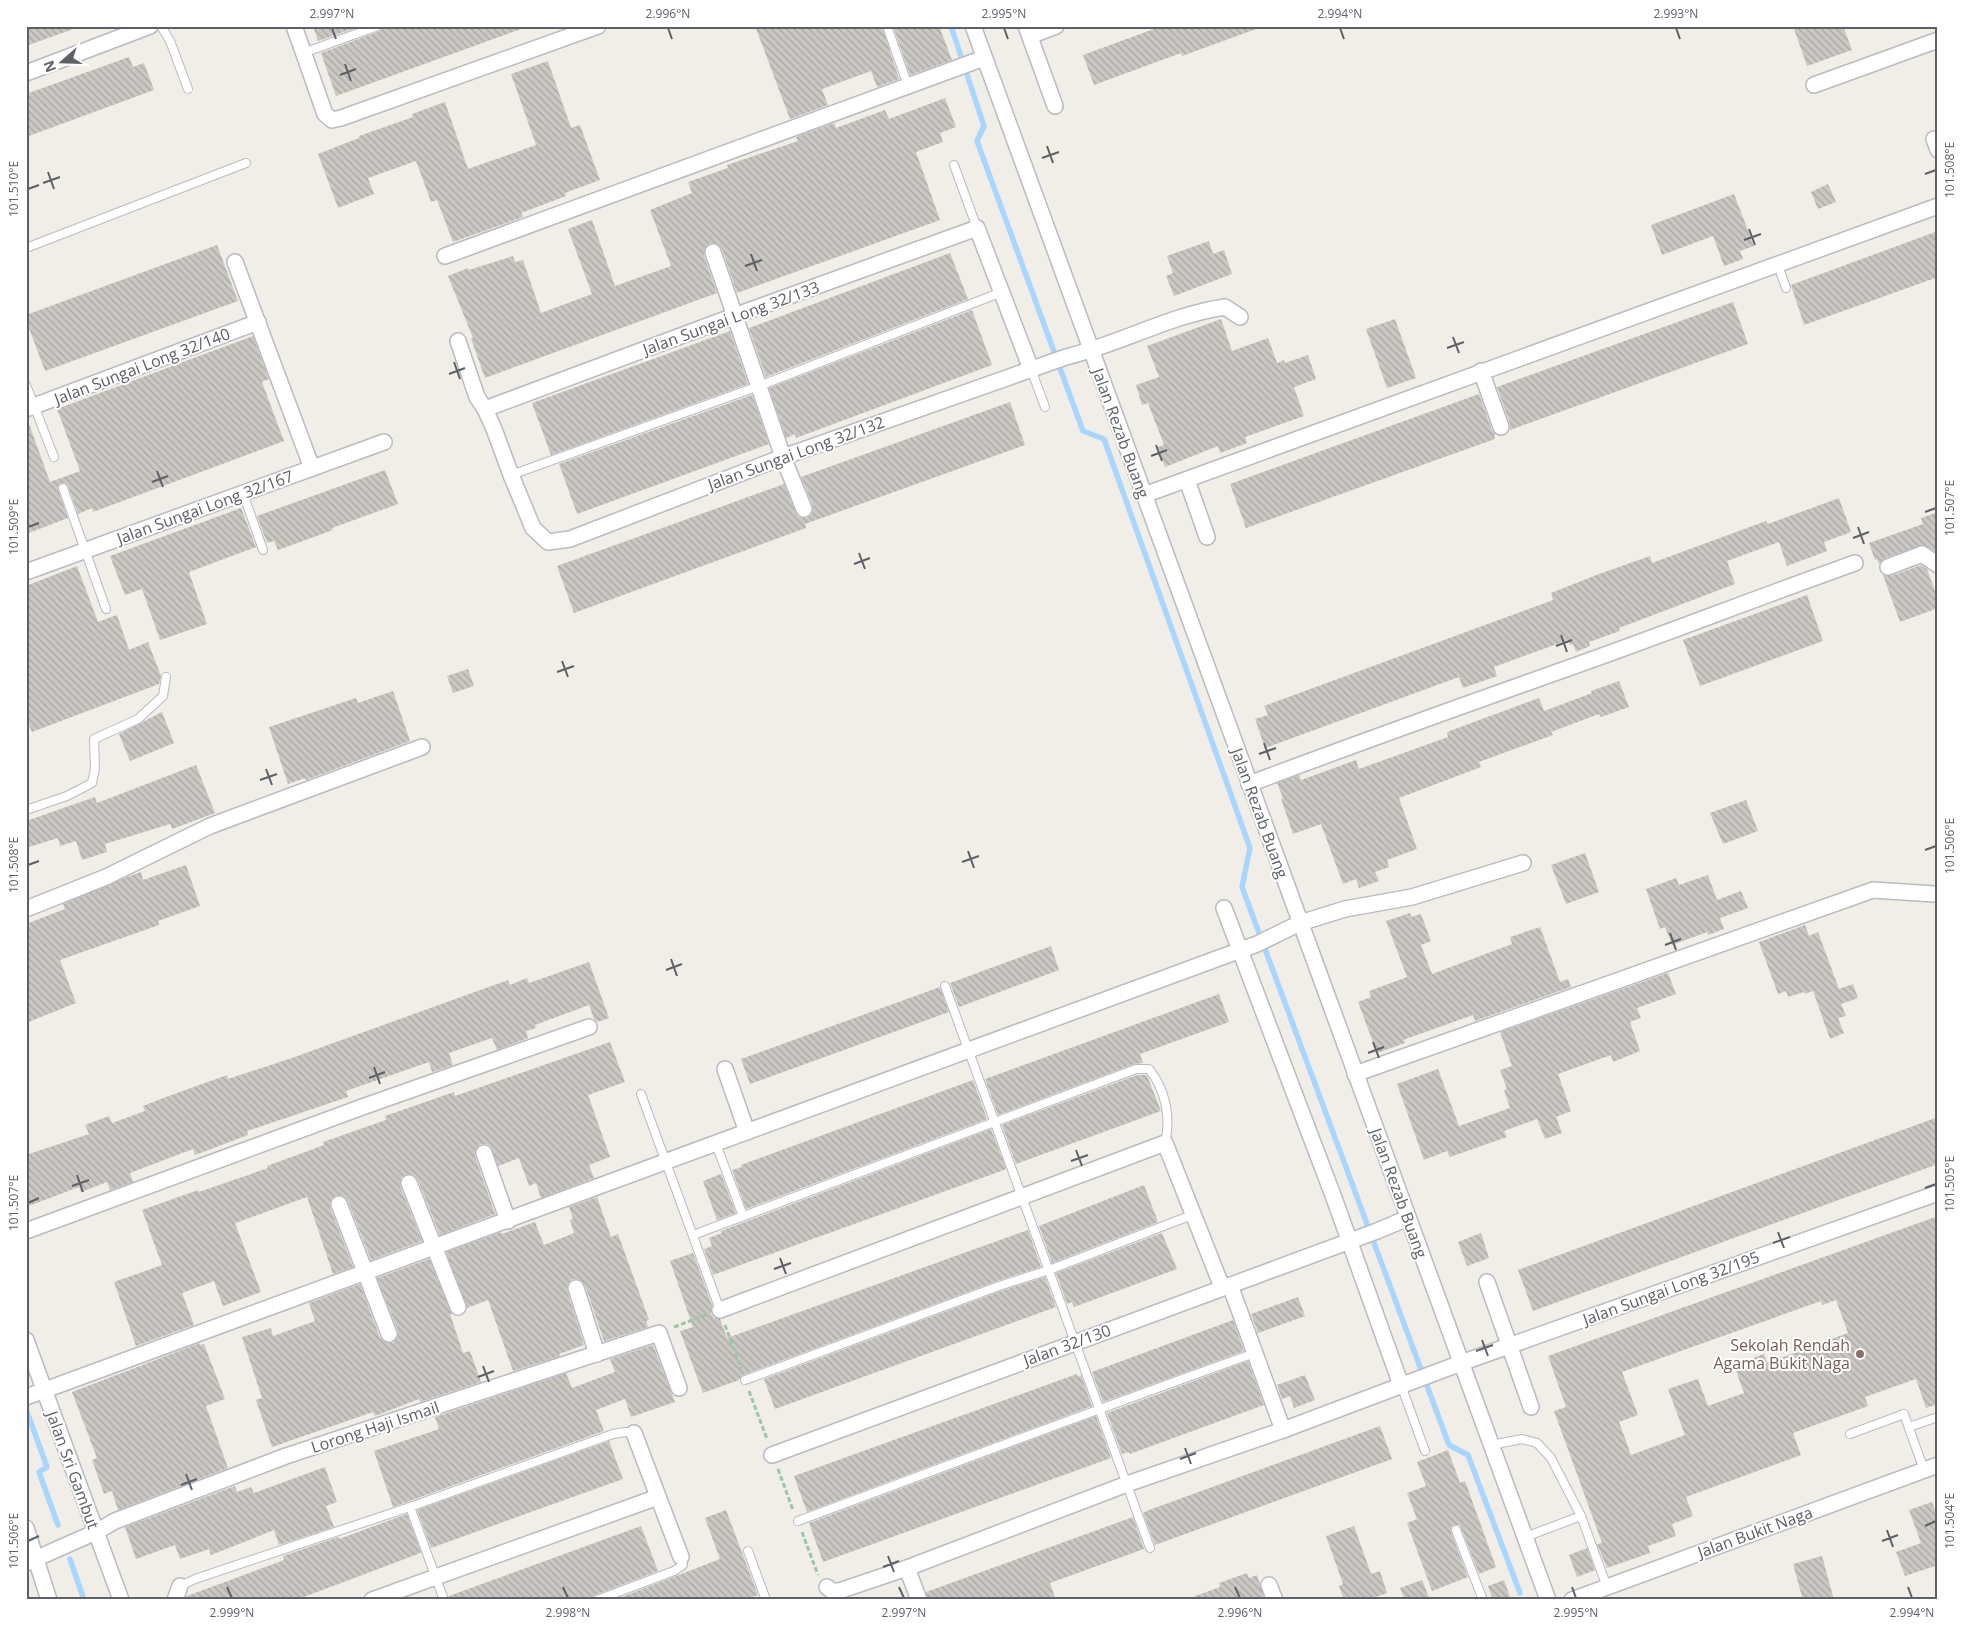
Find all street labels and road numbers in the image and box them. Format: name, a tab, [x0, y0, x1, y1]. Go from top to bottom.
street label: Jalan Sungai Long 32/133	[638, 276, 822, 361]
street label: Jalan Sungai Long 32/140	[49, 322, 233, 410]
street label: Jalan Rezab Buang	[1087, 363, 1155, 501]
street label: Jalan Sungai Long 32/132	[703, 411, 887, 496]
street label: Jalan Sungai Long 32/167	[112, 465, 296, 550]
street label: Jalan Rezab Buang	[1226, 743, 1294, 881]
street label: Jalan Rezab Buang	[1365, 1123, 1433, 1261]
street label: Jalan Sungai Long 32/195	[1578, 1246, 1762, 1331]
street label: Jalan 32/130	[1018, 1319, 1114, 1372]
street label: Lorong Haji Ismail	[308, 1396, 442, 1458]
street label: Jalan Sri Gambut	[41, 1406, 105, 1532]
street label: Jalan Bukit Naga	[1692, 1501, 1816, 1564]

